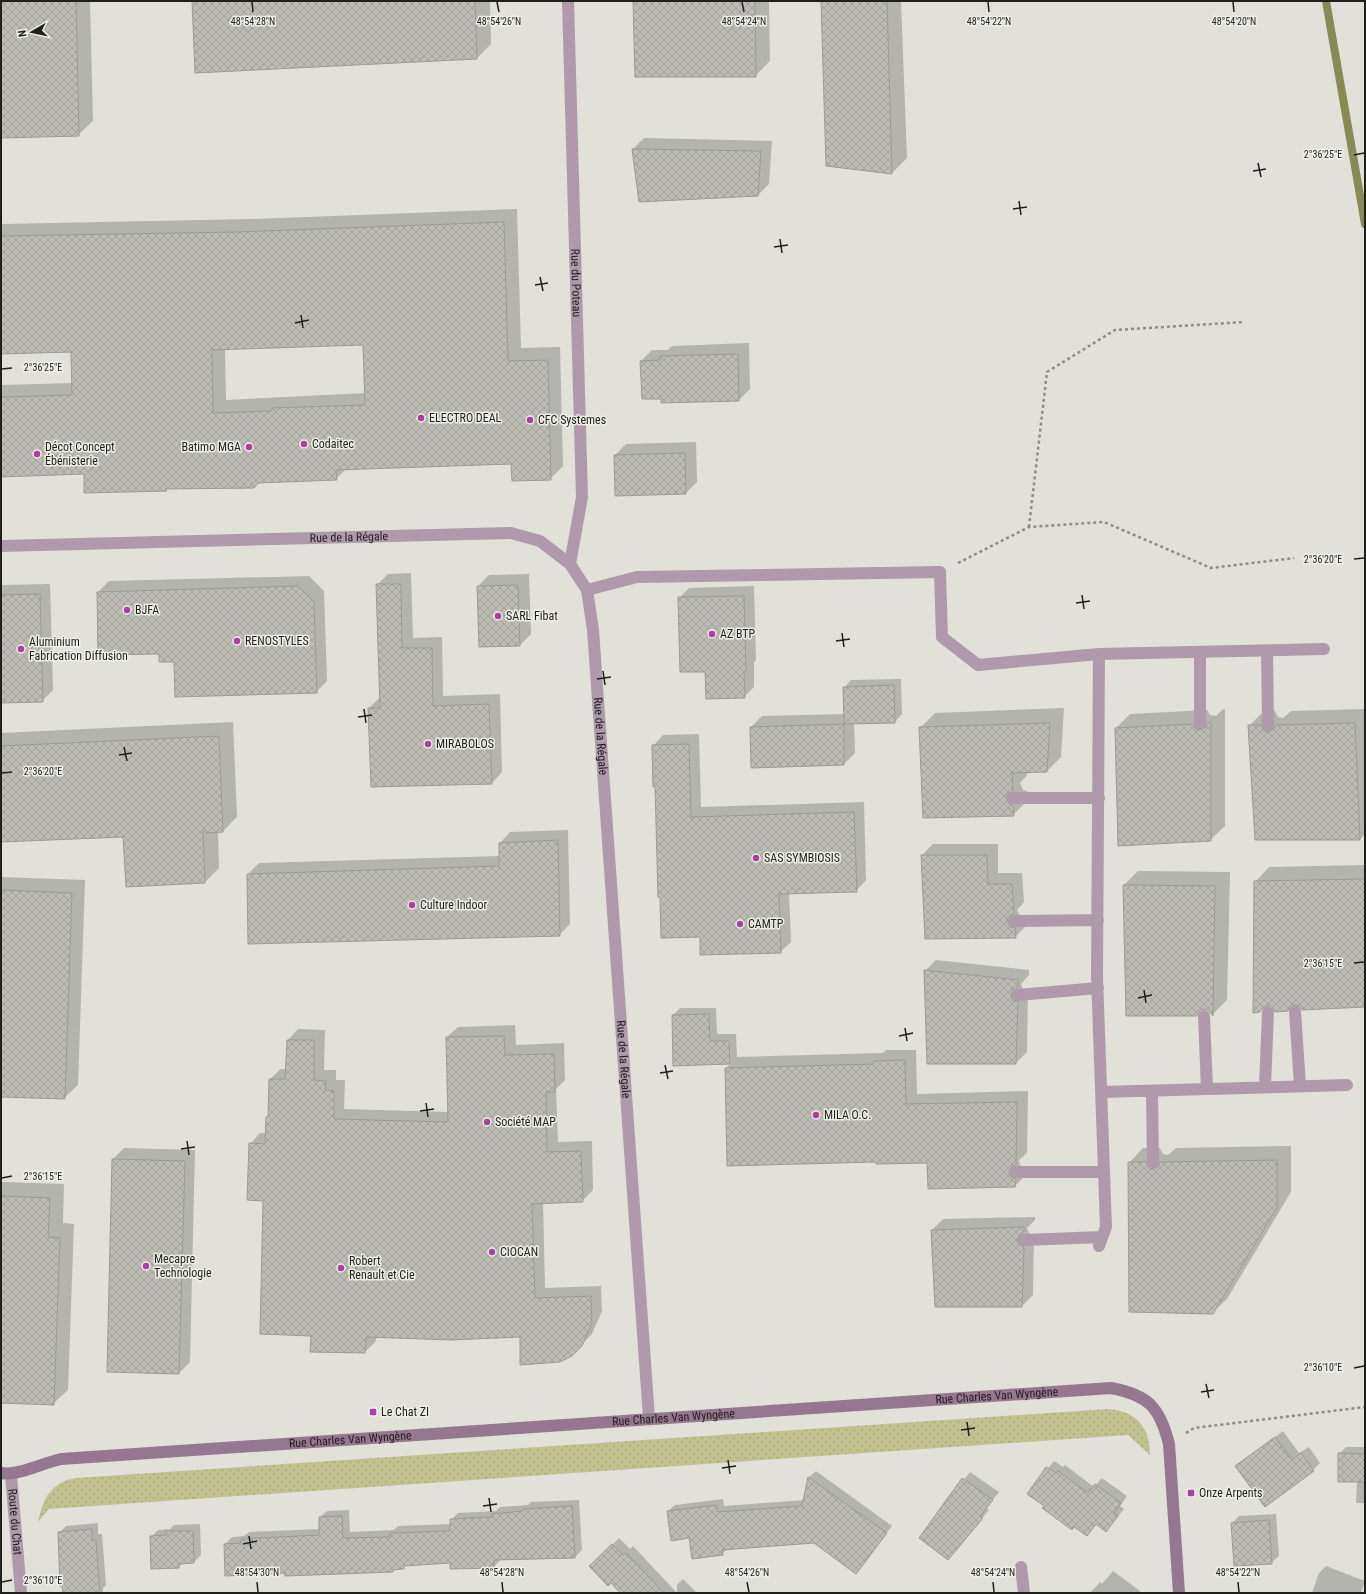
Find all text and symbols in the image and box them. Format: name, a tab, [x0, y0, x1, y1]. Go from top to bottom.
north arrow	[12, 12, 52, 52]
text: 48°54'28"N	[231, 16, 275, 27]
text: 48°54'26"N	[477, 16, 521, 27]
text: 48°54'24"N	[722, 16, 766, 27]
text: 48°54'22"N	[967, 16, 1011, 27]
text: 48°54'20"N	[1212, 16, 1256, 27]
text: N	[16, 29, 30, 38]
text: 2°36'25"E	[1304, 149, 1342, 160]
street label: Rue du Poteau	[568, 248, 584, 317]
text: 2°36'25"E	[24, 362, 62, 373]
place label: ELECTRO DEAL	[429, 411, 502, 425]
marker: ELECTRO DEAL	[416, 413, 426, 423]
place label: CFC Systemes	[538, 413, 606, 427]
marker: CFC Systemes	[525, 415, 535, 425]
place label: Codaitec	[312, 437, 354, 451]
marker: Codaitec	[299, 439, 309, 449]
place label: Décot Concept Ébénisterie	[45, 440, 115, 468]
place label: Batimo MGA	[182, 440, 241, 454]
marker: Batimo MGA	[244, 442, 254, 452]
marker: Décot Concept Ébénisterie	[32, 449, 42, 459]
street label: Rue de la Régale	[310, 529, 389, 545]
text: 2°36'20"E	[1304, 554, 1342, 565]
place label: BJFA	[135, 603, 159, 617]
marker: BJFA	[122, 605, 132, 615]
place label: SARL Fibat	[506, 609, 558, 623]
marker: SARL Fibat	[493, 611, 503, 621]
place label: AZ BTP	[720, 627, 756, 641]
marker: AZ BTP	[707, 629, 717, 639]
place label: RENOSTYLES	[245, 634, 309, 648]
place label: Aluminium Fabrication Diffusion	[29, 635, 128, 663]
marker: RENOSTYLES	[232, 636, 242, 646]
marker: Aluminium Fabrication Diffusion	[16, 644, 26, 654]
street label: Rue de la Régale	[591, 697, 610, 776]
place label: MIRABOLOS	[436, 737, 494, 751]
marker: MIRABOLOS	[423, 739, 433, 749]
text: 2°36'20"E	[24, 766, 62, 777]
place label: SAS SYMBIOSIS	[764, 851, 840, 865]
marker: SAS SYMBIOSIS	[751, 853, 761, 863]
place label: Culture Indoor	[420, 898, 487, 912]
marker: Culture Indoor	[407, 900, 417, 910]
place label: CAMTP	[748, 917, 784, 931]
marker: CAMTP	[735, 919, 745, 929]
text: 2°36'15"E	[1304, 958, 1342, 969]
street label: Rue de la Régale	[614, 1020, 633, 1099]
place label: MILA O.C.	[824, 1108, 871, 1122]
marker: MILA O.C.	[811, 1110, 821, 1120]
place label: Société MAP	[495, 1115, 556, 1129]
marker: Société MAP	[482, 1117, 492, 1127]
text: 2°36'15"E	[24, 1171, 62, 1182]
place label: CIOCAN	[500, 1245, 538, 1259]
marker: CIOCAN	[487, 1247, 497, 1257]
place label: Mecapre Technologie	[154, 1252, 212, 1280]
place label: Robert Renault et Cie	[349, 1254, 415, 1282]
marker: Mecapre Technologie	[141, 1261, 151, 1271]
marker: Robert Renault et Cie	[336, 1263, 346, 1273]
text: 2°36'10"E	[1304, 1362, 1342, 1373]
street label: Rue Charles Van Wyngène	[935, 1385, 1059, 1407]
place label: Le Chat ZI	[381, 1405, 429, 1419]
street label: Rue Charles Van Wyngène	[612, 1406, 736, 1429]
marker: Le Chat ZI	[368, 1407, 378, 1417]
street label: Rue Charles Van Wyngène	[288, 1428, 412, 1451]
place label: Onze Arpents	[1199, 1486, 1263, 1500]
street label: Route du Chat	[5, 1488, 25, 1556]
marker: Onze Arpents	[1186, 1488, 1196, 1498]
text: 48°54'30"N	[235, 1567, 279, 1578]
text: 48°54'28"N	[480, 1567, 524, 1578]
text: 48°54'26"N	[725, 1567, 769, 1578]
text: 48°54'24"N	[971, 1567, 1015, 1578]
text: 48°54'22"N	[1216, 1567, 1260, 1578]
text: 2°36'10"E	[24, 1575, 62, 1586]

